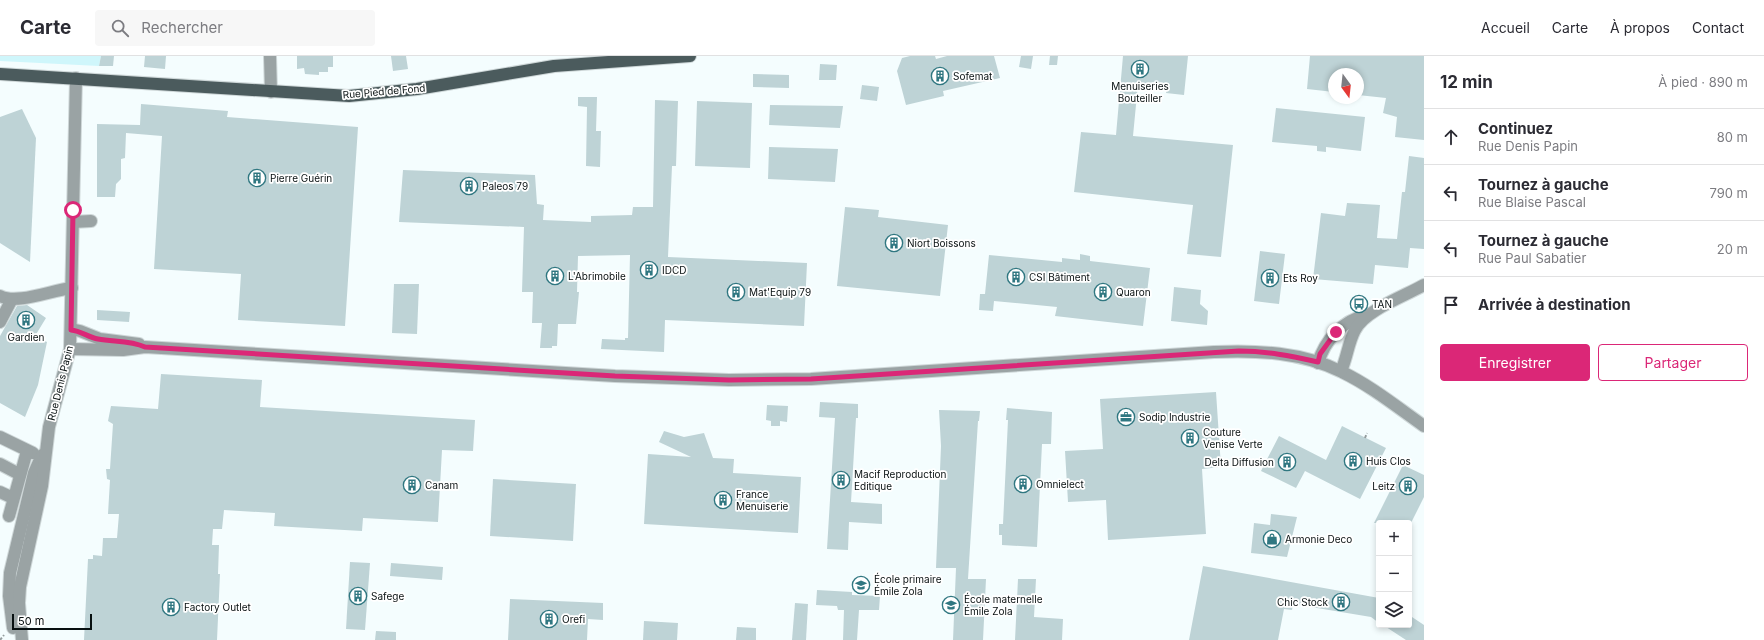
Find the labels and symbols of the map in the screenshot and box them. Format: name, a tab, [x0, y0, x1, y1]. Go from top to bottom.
building icon: Menuiseries Bouteiller	[1130, 59, 1150, 79]
building icon: Sofemat	[930, 66, 950, 86]
north arrow	[1328, 68, 1364, 104]
place label: Sofemat	[953, 70, 993, 82]
place label: Menuiseries Bouteiller	[1111, 80, 1169, 104]
street label: Rue Pied de Fond	[342, 81, 426, 101]
building icon: Pierre Guérin	[247, 168, 267, 188]
place label: Pierre Guérin	[270, 172, 332, 184]
building icon: Paleos 79	[459, 176, 479, 196]
place label: Paleos 79	[482, 180, 528, 192]
route start	[64, 201, 82, 219]
building icon: Niort Boissons	[884, 233, 904, 253]
place label: Niort Boissons	[907, 237, 976, 249]
building icon: IDCD	[639, 260, 659, 280]
place label: IDCD	[662, 264, 686, 276]
building icon: L'Abrimobile	[545, 266, 565, 286]
building icon: CSI Bâtiment	[1006, 267, 1026, 287]
building icon: Ets Roy	[1260, 268, 1280, 288]
place label: L'Abrimobile	[568, 270, 626, 282]
place label: CSI Bâtiment	[1029, 271, 1091, 283]
place label: Ets Roy	[1283, 272, 1318, 284]
building icon: Mat'Equip 79	[726, 282, 746, 302]
building icon: Quaron	[1093, 282, 1113, 302]
place label: Mat'Equip 79	[749, 286, 811, 298]
place label: Quaron	[1116, 286, 1151, 298]
bus stop icon: TAN	[1349, 294, 1369, 314]
place label: TAN	[1372, 298, 1392, 310]
building icon: Gardien	[16, 310, 36, 330]
route end	[1327, 323, 1345, 341]
place label: Gardien	[8, 331, 45, 343]
street label: Rue Denis Papin	[45, 344, 75, 422]
office icon: Sodip Industrie	[1116, 407, 1136, 427]
place label: Sodip Industrie	[1139, 411, 1210, 423]
place label: Couture Venise Verte	[1203, 426, 1263, 450]
building icon: Couture Venise Verte	[1180, 428, 1200, 448]
building icon: Huis Clos	[1343, 451, 1363, 471]
building icon: Delta Diffusion	[1277, 452, 1297, 472]
place label: Huis Clos	[1366, 455, 1411, 467]
place label: Delta Diffusion	[1204, 456, 1274, 468]
place label: Macif Reproduction Editique	[854, 468, 947, 492]
building icon: Macif Reproduction Editique	[831, 470, 851, 490]
building icon: Omnielect	[1013, 474, 1033, 494]
building icon: Canam	[402, 475, 422, 495]
building icon: Leitz	[1398, 476, 1418, 496]
place label: Omnielect	[1036, 478, 1085, 490]
place label: Canam	[425, 479, 458, 491]
place label: Leitz	[1372, 480, 1395, 492]
place label: France Menuiserie	[736, 488, 789, 512]
building icon: France Menuiserie	[713, 490, 733, 510]
shop icon: Armonie Deco	[1262, 529, 1282, 549]
place label: Armonie Deco	[1285, 533, 1352, 545]
place label: École primaire Émile Zola	[874, 572, 942, 597]
school or university icon: École primaire Émile Zola	[851, 575, 871, 595]
building icon: Safege	[348, 586, 368, 606]
place label: Safege	[371, 590, 404, 602]
place label: École maternelle Émile Zola	[964, 592, 1043, 617]
building icon: Chic Stock	[1331, 592, 1351, 612]
school or university icon: École maternelle Émile Zola	[941, 595, 961, 615]
place label: Chic Stock	[1277, 596, 1329, 608]
building icon: Factory Outlet	[161, 597, 181, 617]
place label: Factory Outlet	[184, 601, 252, 613]
building icon: Orefi	[539, 609, 559, 629]
scale bar	[12, 612, 92, 631]
place label: Orefi	[562, 613, 585, 625]

